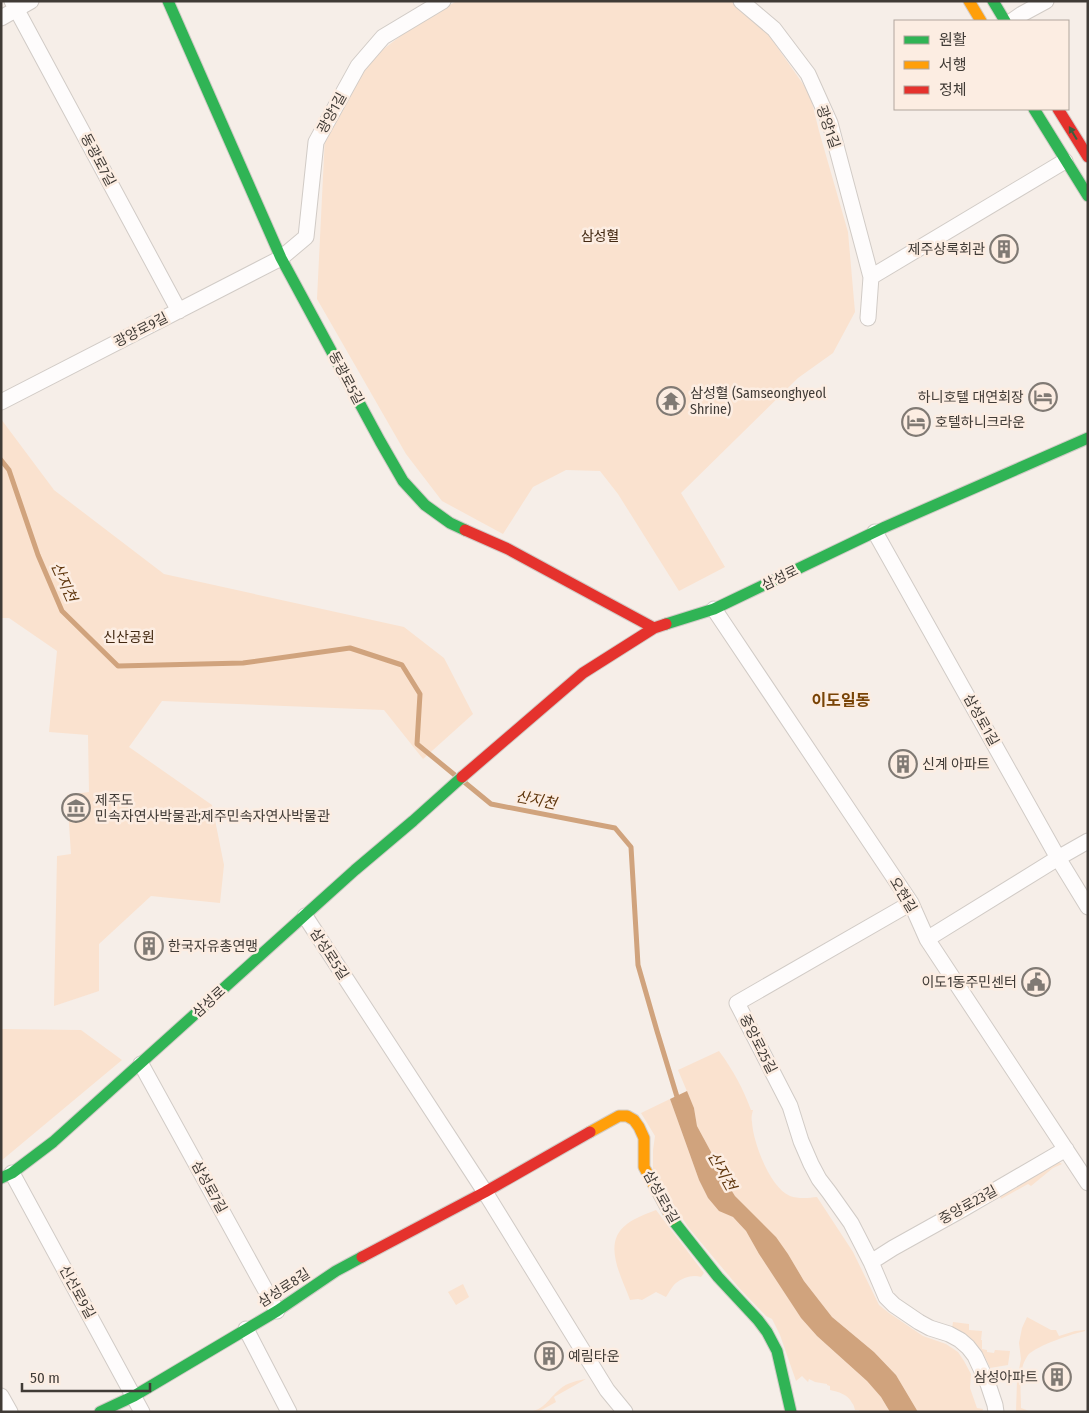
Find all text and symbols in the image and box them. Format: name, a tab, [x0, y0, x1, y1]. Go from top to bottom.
legend	[894, 20, 1069, 110]
text: 원활	[939, 31, 967, 49]
text: 서행	[939, 56, 967, 74]
text: 정체	[939, 81, 967, 99]
street label: 광양1길	[314, 90, 350, 136]
street label: 광양1길	[813, 103, 843, 151]
one-way arrow	[1069, 126, 1078, 139]
street label: 동광로7길	[77, 131, 119, 189]
park label: 삼성혈	[581, 228, 619, 245]
building icon: 제주상록회관	[989, 234, 1019, 264]
place label: 제주상록회관	[908, 241, 985, 258]
street label: 광양로9길	[111, 309, 171, 351]
street label: 동광로5길	[325, 348, 367, 408]
hotel icon: 하니호텔 대연회장	[1028, 382, 1058, 412]
place label: 삼성혈 (Samseonghyeol Shrine)	[690, 385, 827, 418]
temple icon: 삼성혈 (Samseonghyeol Shrine)	[656, 386, 686, 416]
place label: 하니호텔 대연회장	[918, 389, 1024, 406]
hotel icon: 호텔하니크라운	[901, 407, 931, 437]
place label: 호텔하니크라운	[935, 414, 1025, 431]
water label: 산지천	[47, 559, 82, 607]
street label: 삼성로	[759, 562, 801, 594]
park label: 신산공원	[103, 629, 155, 646]
district label: 이도일동	[812, 691, 870, 710]
street label: 삼성로1길	[960, 691, 1002, 749]
building icon: 신계 아파트	[888, 749, 918, 779]
place label: 신계 아파트	[922, 756, 990, 773]
water label: 산지천	[514, 787, 560, 813]
place label: 제주도 민속자연사박물관;제주민속자연사박물관	[95, 792, 330, 825]
museum icon: 제주도 민속자연사박물관;제주민속자연사박물관	[61, 793, 91, 823]
street label: 오현길	[886, 874, 920, 916]
street label: 삼성로5길	[306, 925, 352, 983]
building icon: 한국자유총연맹	[134, 931, 164, 961]
place label: 한국자유총연맹	[168, 938, 258, 955]
public building icon: 이도1동주민센터	[1021, 967, 1051, 997]
place label: 이도1동주민센터	[921, 974, 1017, 991]
street label: 삼성로	[189, 983, 229, 1021]
street label: 중앙로25길	[736, 1012, 780, 1076]
water label: 산지천	[704, 1149, 741, 1195]
street label: 삼성로7길	[188, 1158, 230, 1216]
street label: 삼성로5길	[640, 1168, 682, 1226]
street label: 중앙로23길	[936, 1182, 1000, 1228]
street label: 신선로9길	[55, 1262, 99, 1322]
street label: 삼성로8길	[255, 1265, 313, 1311]
building icon: 예림타운	[534, 1341, 564, 1371]
place label: 예림타운	[568, 1348, 620, 1365]
scale bar	[22, 1360, 150, 1392]
building icon: 삼성아파트	[1042, 1362, 1072, 1392]
text: 50 m	[30, 1369, 60, 1387]
place label: 삼성아파트	[974, 1369, 1038, 1386]

